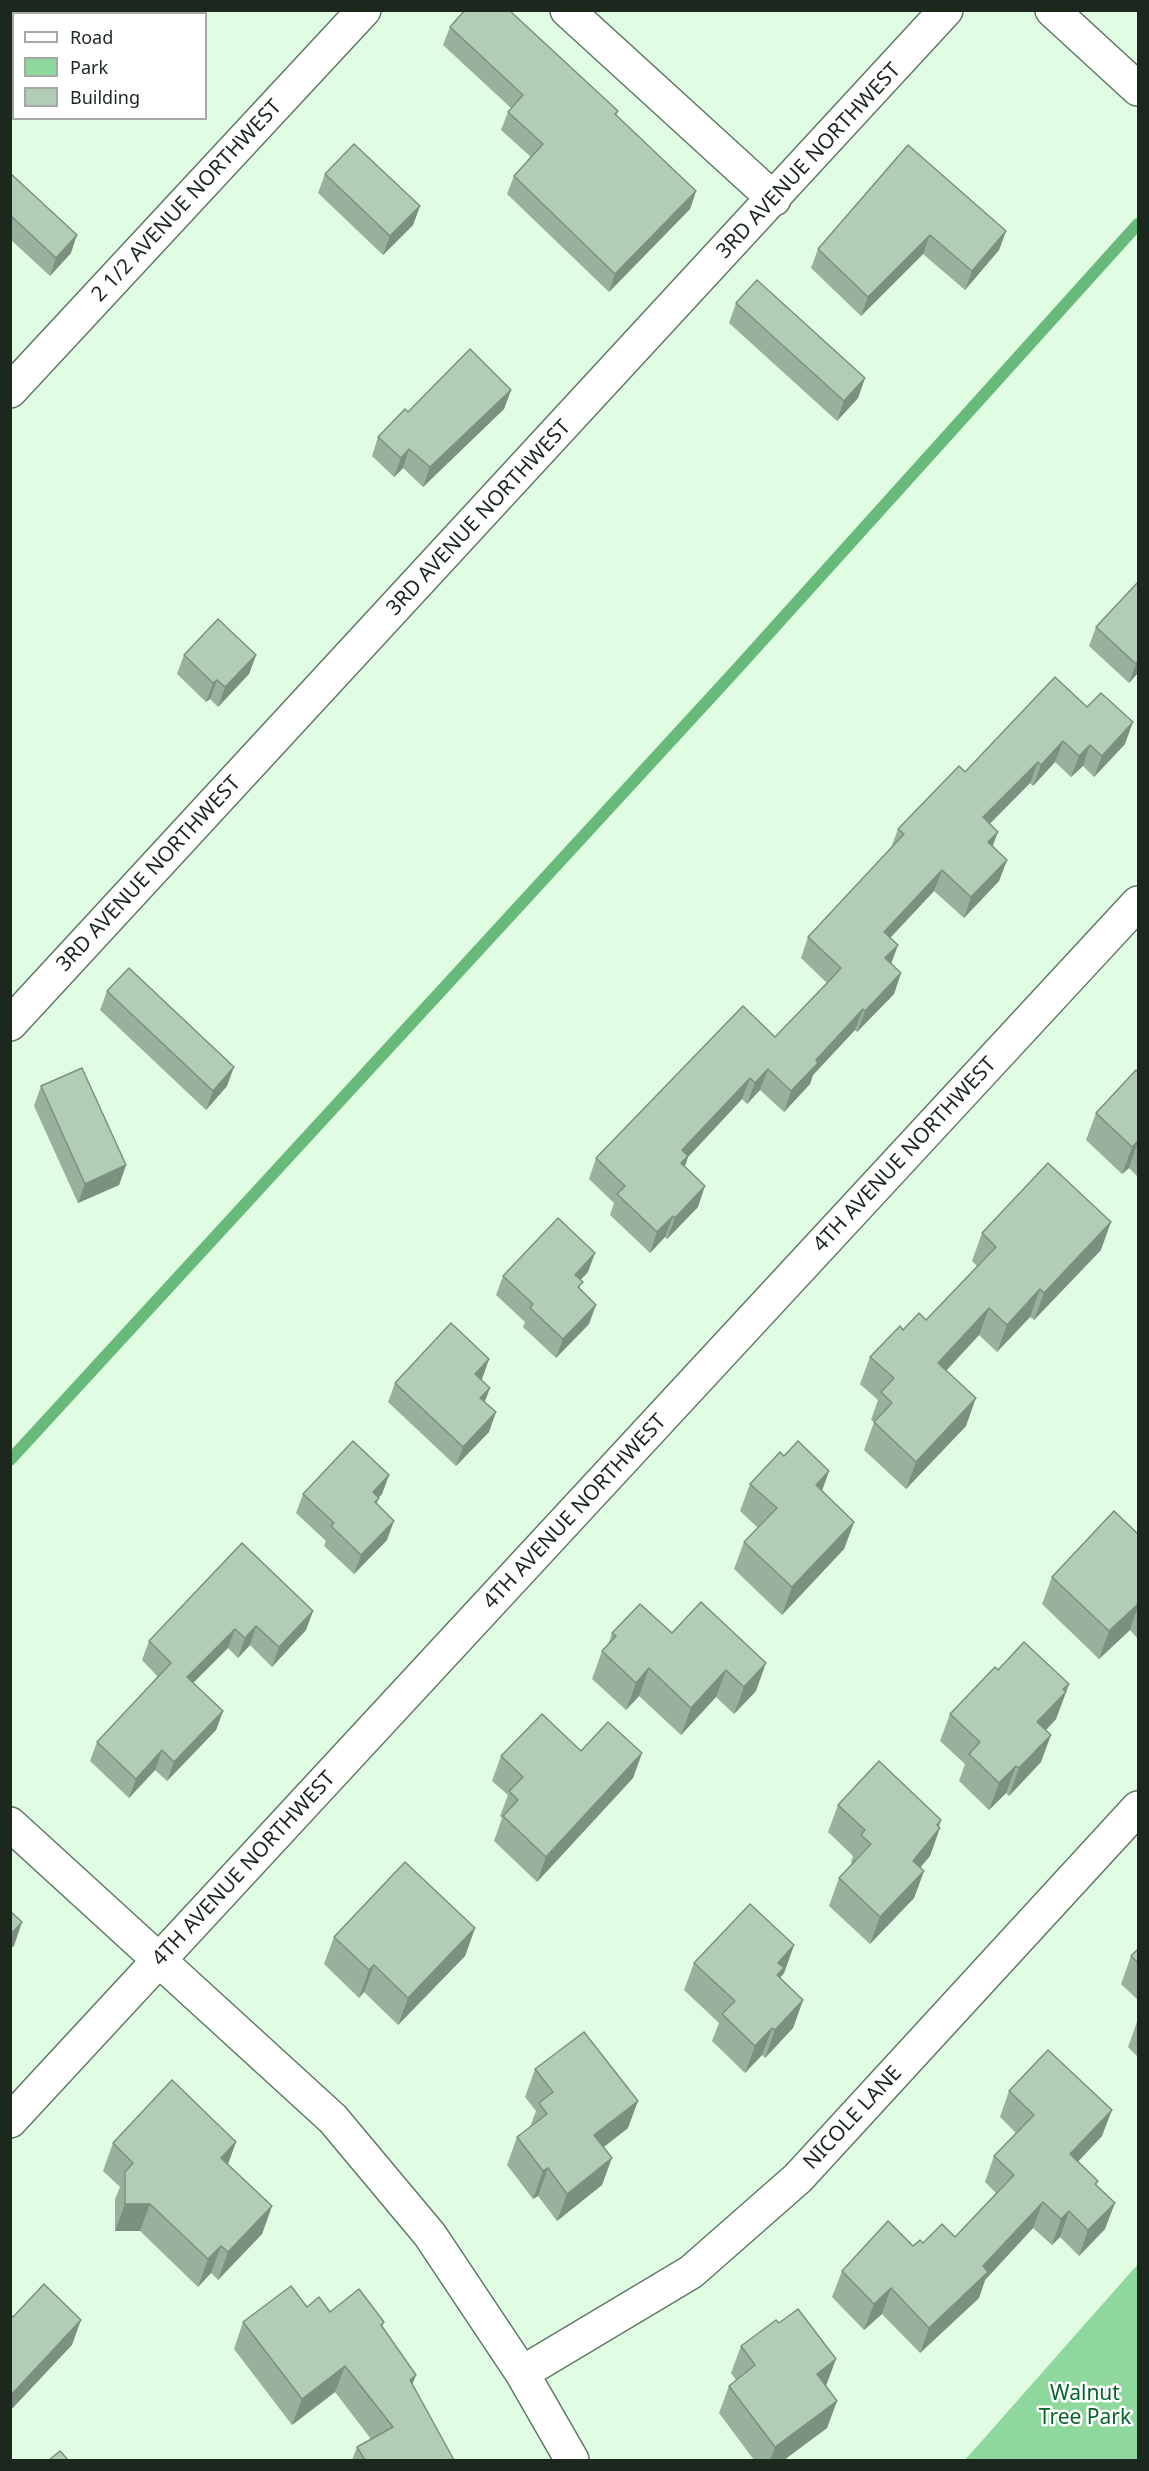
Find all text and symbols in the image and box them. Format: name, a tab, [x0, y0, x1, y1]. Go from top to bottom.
legend	[12, 12, 207, 120]
text: Road	[70, 25, 113, 49]
text: Park	[70, 55, 108, 79]
street label: 3RD AVENUE NORTHWEST	[712, 58, 906, 264]
text: Building	[70, 85, 140, 109]
street label: 2 1/2 AVENUE NORTHWEST	[87, 95, 287, 307]
street label: 3RD AVENUE NORTHWEST	[382, 415, 576, 621]
street label: 3RD AVENUE NORTHWEST	[52, 771, 246, 977]
street label: 4TH AVENUE NORTHWEST	[808, 1052, 1002, 1258]
street label: 4TH AVENUE NORTHWEST	[478, 1409, 672, 1615]
street label: 4TH AVENUE NORTHWEST	[147, 1766, 341, 1972]
street label: NICOLE LANE	[799, 2061, 907, 2175]
park label: Walnut Tree Park	[1039, 2381, 1131, 2431]

